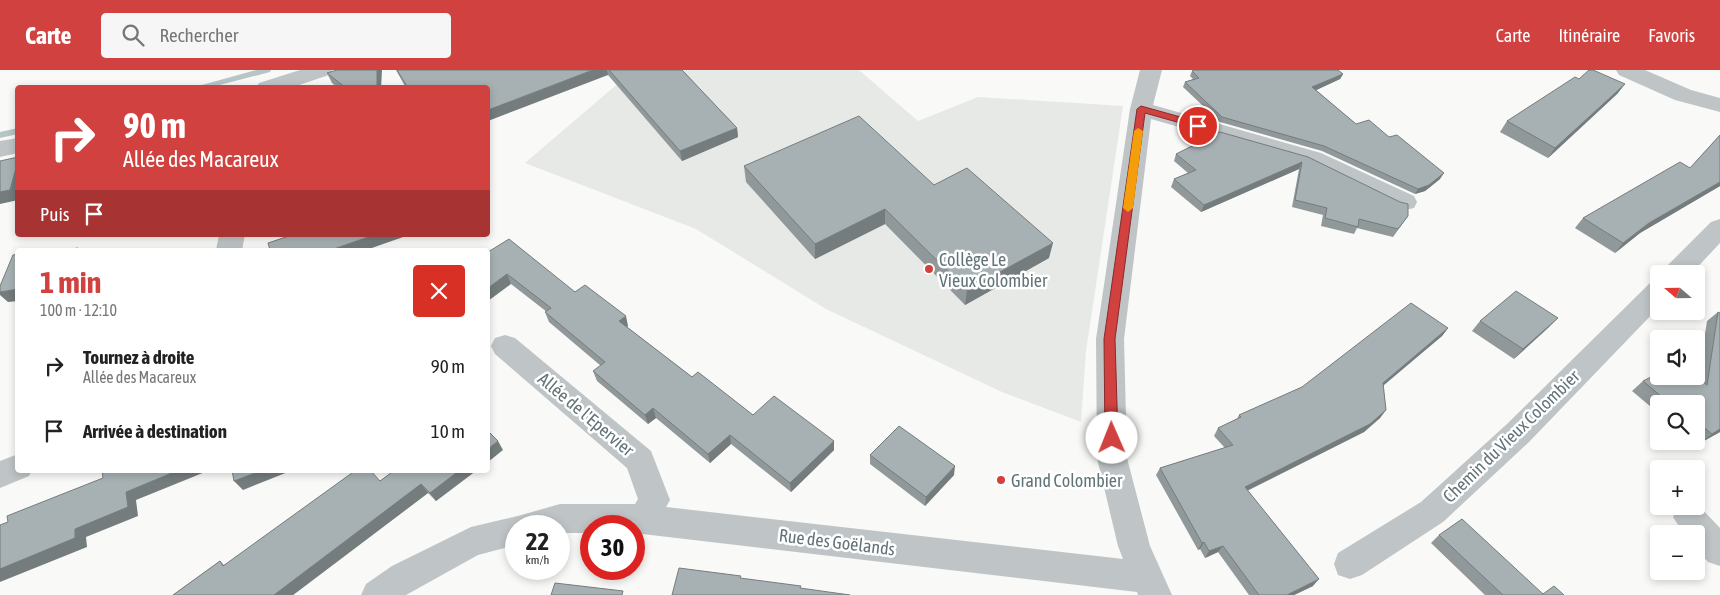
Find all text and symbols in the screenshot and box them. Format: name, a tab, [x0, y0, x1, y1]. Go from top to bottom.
search box	[101, 13, 451, 58]
icon: search	[119, 21, 147, 49]
text: Carte	[25, 22, 71, 49]
text: Rechercher	[159, 24, 238, 46]
text: Carte	[1496, 25, 1530, 46]
text: Itinéraire	[1558, 25, 1620, 46]
text: Favoris	[1648, 25, 1695, 46]
icon: right	[40, 105, 105, 170]
text: 90 m	[123, 105, 186, 145]
pin	[1177, 105, 1219, 147]
icon: arrive	[1184, 112, 1212, 140]
text: Allée des Macareux	[123, 146, 279, 172]
icon: arrive	[80, 200, 108, 228]
text: Puis	[40, 203, 70, 225]
place label: Collège Le Vieux Colombier	[939, 249, 1048, 291]
marker: Collège Le Vieux Colombier	[923, 263, 935, 275]
text: 1 min	[40, 265, 101, 299]
button: close	[413, 265, 465, 317]
north arrow	[1650, 265, 1705, 320]
map controls	[1650, 265, 1705, 580]
text: 100 m · 12:10	[40, 301, 117, 319]
button: sound	[1650, 330, 1705, 385]
text: Tournez à droite	[83, 346, 194, 368]
icon: right	[40, 352, 68, 380]
text: 90 m	[431, 355, 465, 377]
street label: Chemin du Vieux Colombier	[1439, 365, 1584, 507]
text: Allée des Macareux	[83, 368, 196, 386]
street label: Allée de l'Epervier	[534, 368, 639, 461]
button: search	[1650, 395, 1705, 450]
position arrow	[1085, 411, 1137, 463]
icon: arrive	[40, 417, 68, 445]
text: Arrivée à destination	[83, 420, 227, 442]
text: 10 m	[431, 420, 465, 442]
button: +	[1650, 460, 1705, 515]
place label: Grand Colombier	[1011, 470, 1123, 491]
marker: Grand Colombier	[995, 474, 1007, 486]
speed limit sign: 30	[580, 515, 645, 580]
street label: Rue des Goëlands	[778, 524, 896, 560]
button: −	[1650, 525, 1705, 580]
text: 22	[526, 527, 549, 555]
text: km/h	[526, 553, 549, 567]

